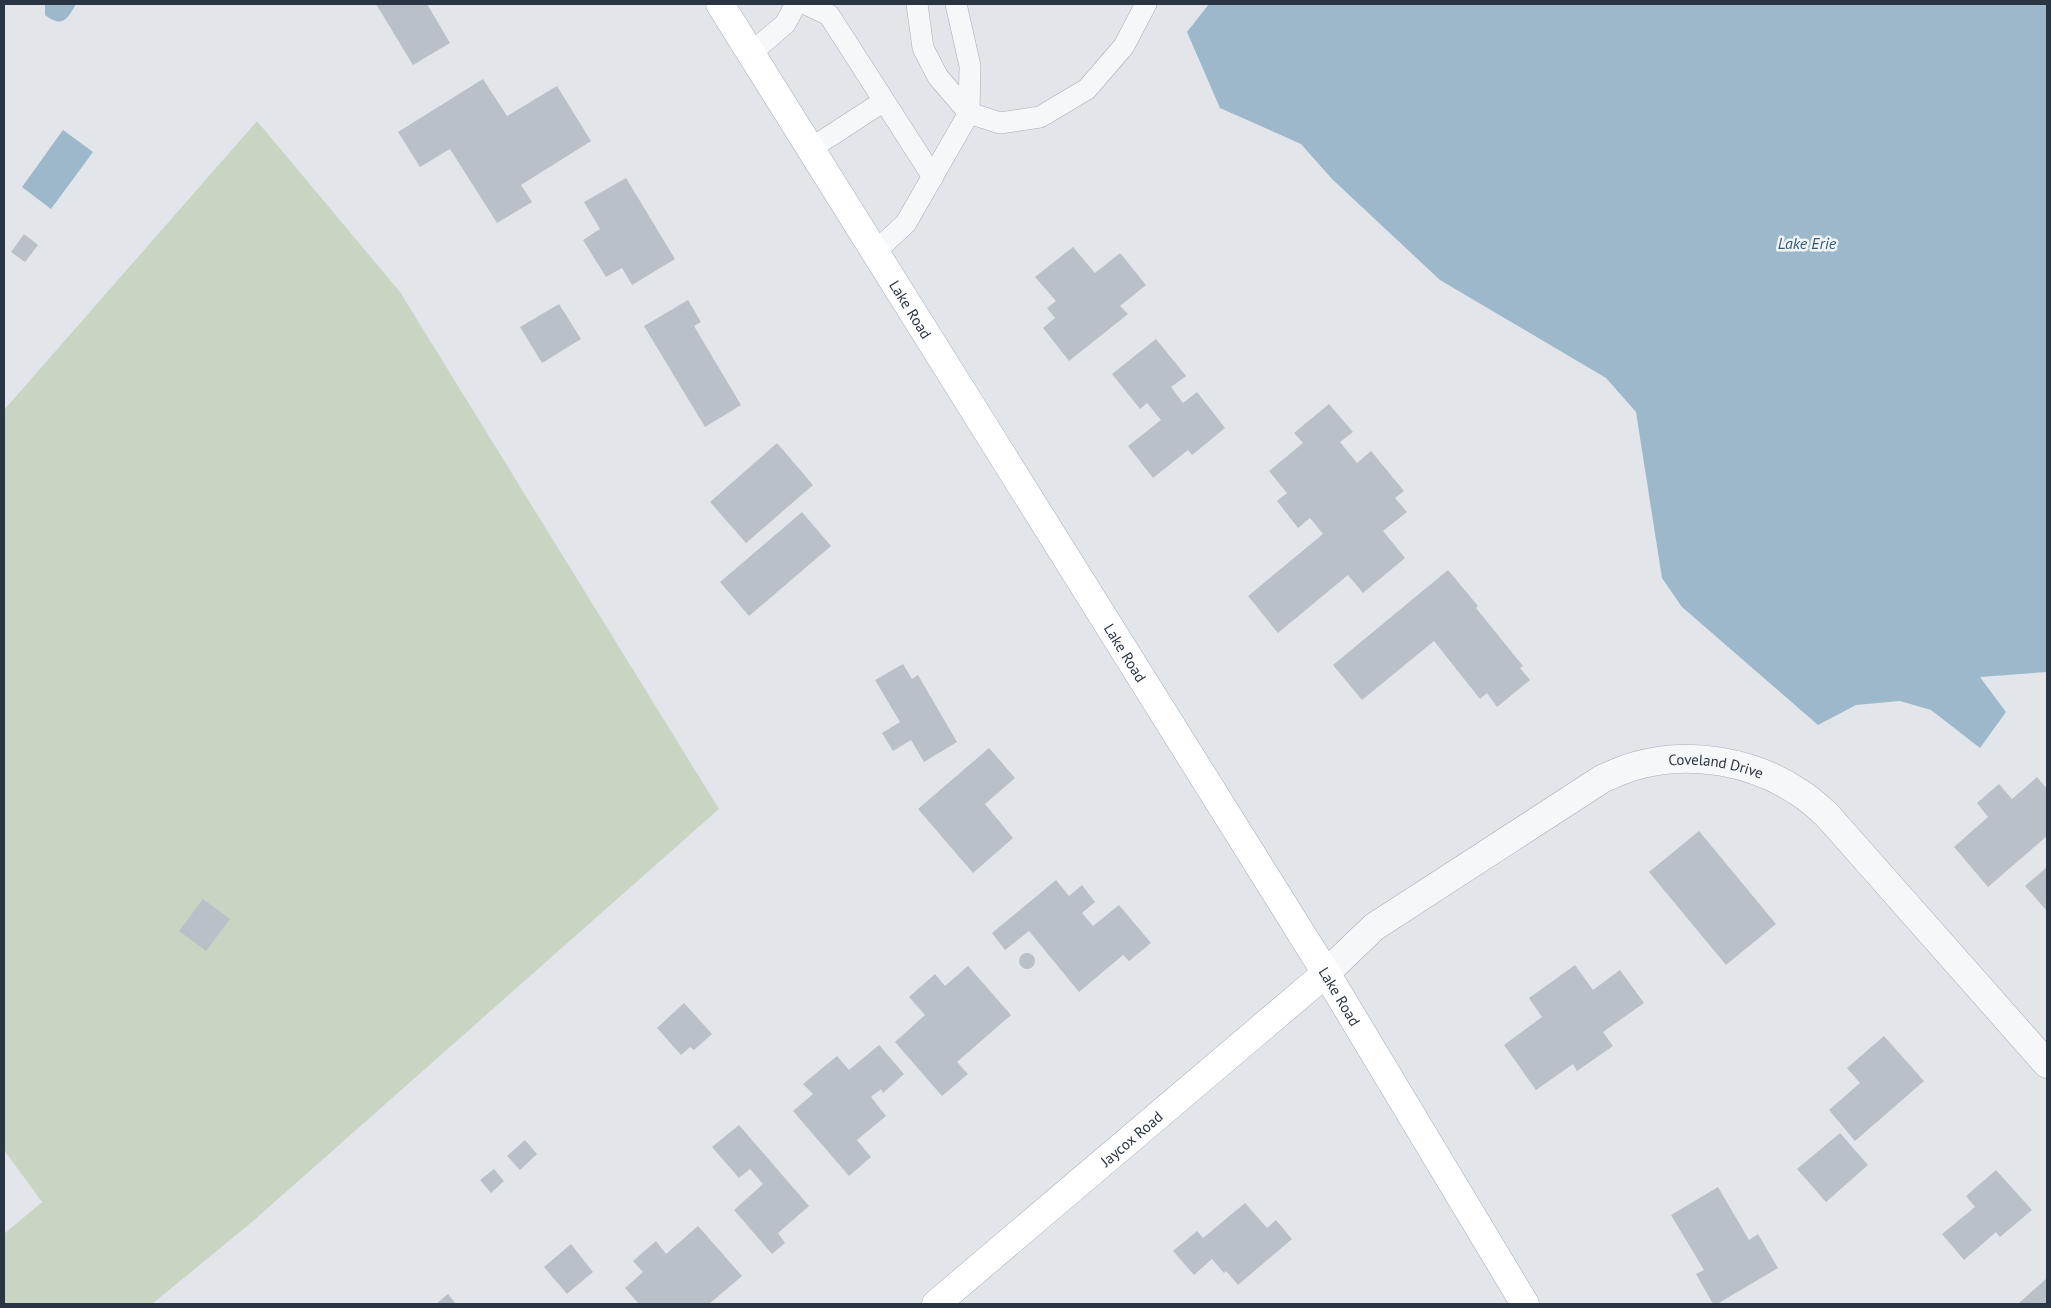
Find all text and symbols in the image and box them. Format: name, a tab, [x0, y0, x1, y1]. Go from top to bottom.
water label: Lake Erie	[1778, 233, 1837, 253]
street label: Lake Road	[885, 276, 936, 342]
street label: Lake Road	[1100, 620, 1151, 685]
street label: Coveland Drive	[1668, 749, 1766, 782]
street label: Lake Road	[1315, 963, 1365, 1029]
street label: Jaycox Road	[1095, 1107, 1166, 1171]

